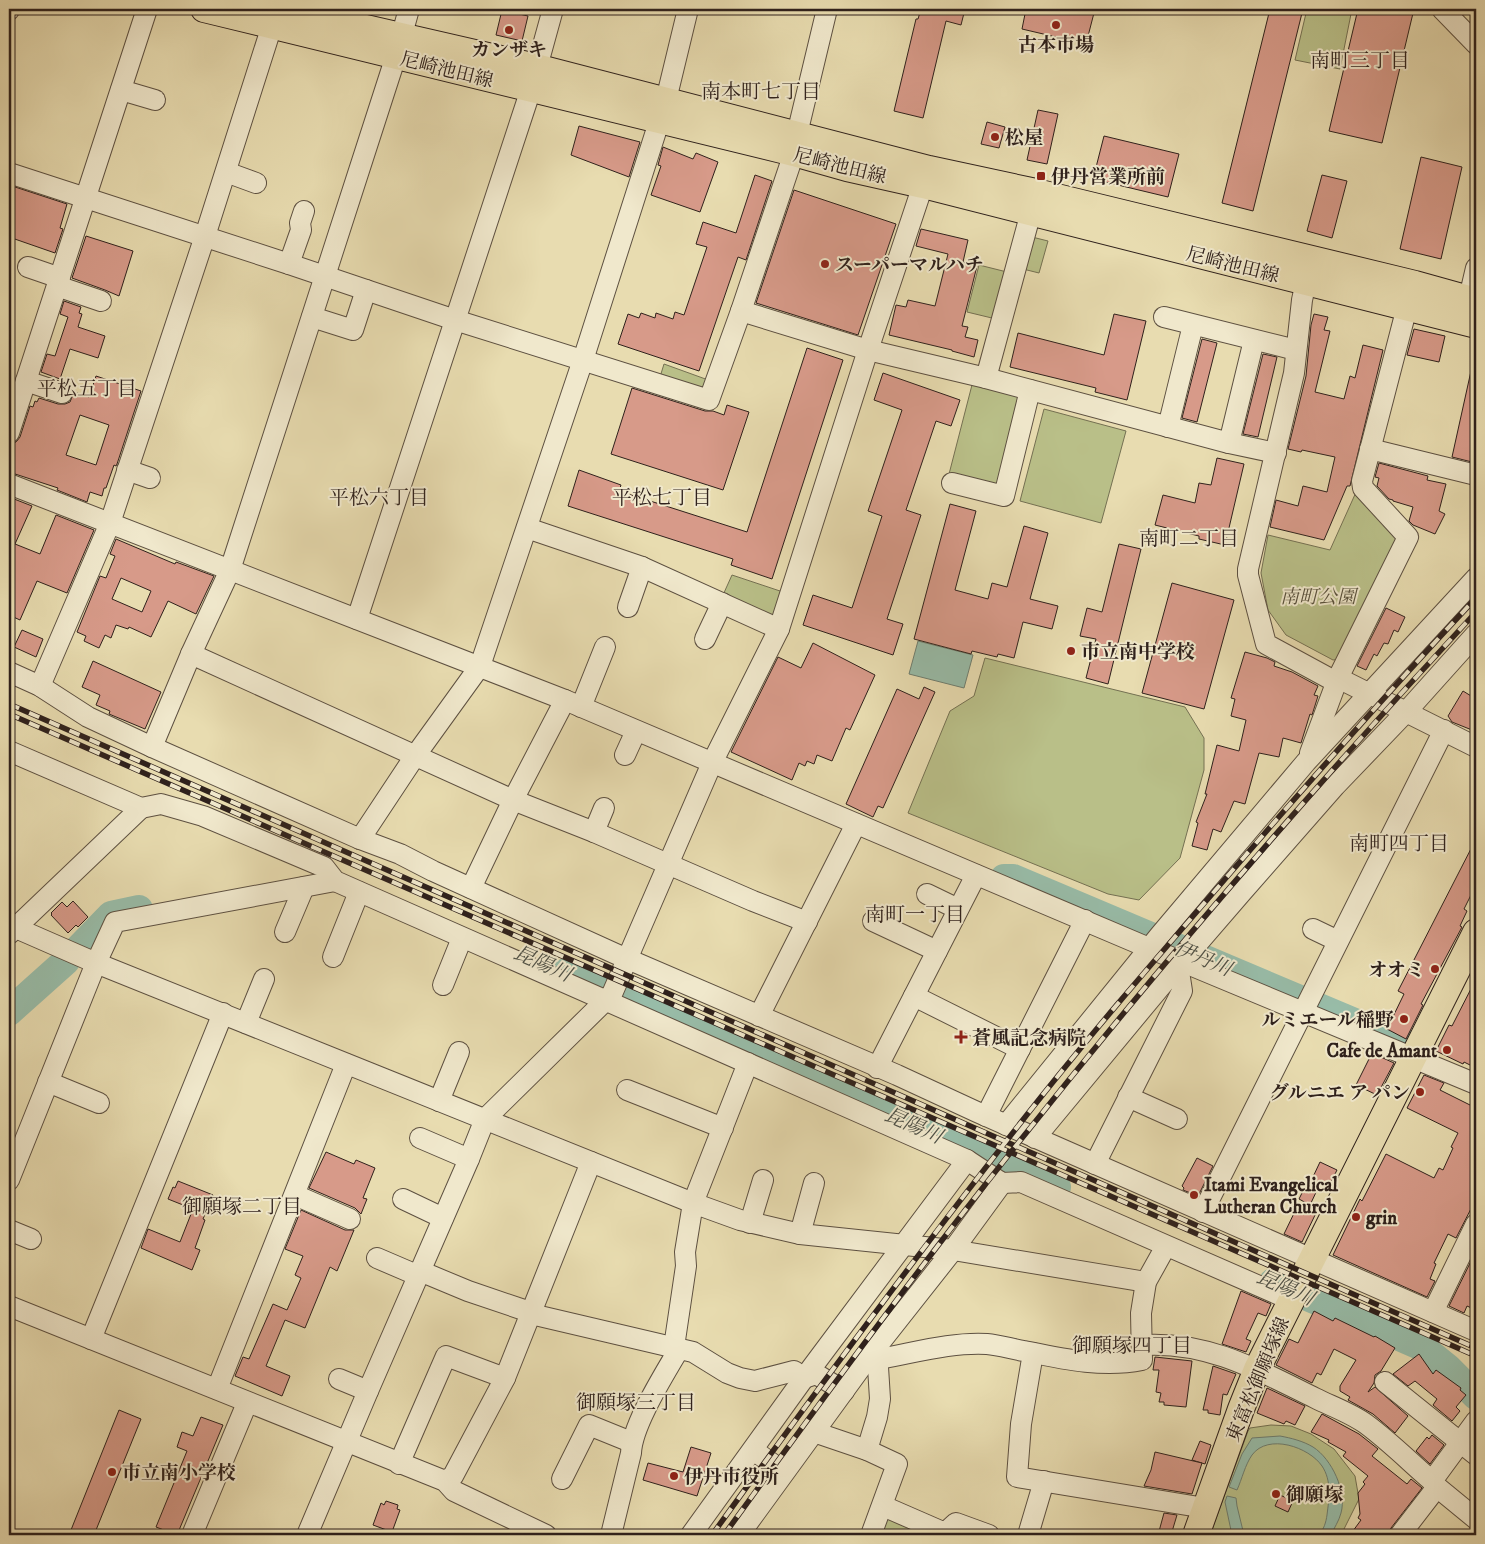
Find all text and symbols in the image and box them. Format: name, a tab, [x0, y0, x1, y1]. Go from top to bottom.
marker: 古本市場	[1050, 19, 1062, 31]
marker: カンザキ	[503, 24, 515, 36]
place label: 古本市場	[1018, 34, 1094, 57]
place label: カンザキ	[471, 39, 547, 62]
street label: 尼崎池田線	[398, 48, 496, 93]
district label: 南町三丁目	[1310, 49, 1410, 74]
district label: 南本町七丁目	[701, 80, 821, 105]
place label: 松屋	[1005, 127, 1043, 150]
marker: 松屋	[989, 131, 1001, 143]
street label: 尼崎池田線	[791, 144, 889, 189]
place label: 伊丹営業所前	[1051, 166, 1165, 189]
marker: 伊丹営業所前	[1035, 170, 1047, 182]
street label: 尼崎池田線	[1184, 243, 1282, 288]
place label: スーパーマルハチ	[835, 254, 984, 277]
marker: スーパーマルハチ	[819, 258, 831, 270]
district label: 平松五丁目	[37, 377, 137, 402]
district label: 平松六丁目	[329, 486, 429, 511]
district label: 平松七丁目	[612, 486, 712, 511]
district label: 南町二丁目	[1139, 527, 1239, 552]
park label: 南町公園	[1280, 586, 1359, 609]
place label: 市立南中学校	[1081, 641, 1195, 664]
marker: 市立南中学校	[1065, 645, 1077, 657]
district label: 南町四丁目	[1349, 832, 1449, 857]
district label: 南町一丁目	[865, 903, 965, 928]
water label: 伊丹川	[1170, 936, 1237, 983]
water label: 昆陽川	[510, 941, 577, 989]
place label: オオミ	[1369, 959, 1425, 982]
marker: オオミ	[1429, 963, 1441, 975]
place label: ルミエール稲野	[1261, 1009, 1394, 1032]
marker: ルミエール稲野	[1398, 1013, 1410, 1025]
place label: 蒼風記念病院	[972, 1027, 1086, 1050]
marker: 蒼風記念病院	[954, 1030, 968, 1044]
place label: Cafe de Amant	[1327, 1040, 1438, 1063]
marker: Cafe de Amant	[1441, 1044, 1453, 1056]
place label: グルニエ ア パン	[1269, 1082, 1410, 1105]
marker: グルニエ ア パン	[1414, 1086, 1426, 1098]
water label: 昆陽川	[881, 1103, 948, 1151]
place label: Itami Evangelical Lutheran Church	[1204, 1174, 1338, 1219]
marker: Itami Evangelical Lutheran Church	[1188, 1189, 1200, 1201]
district label: 御願塚二丁目	[182, 1195, 302, 1220]
place label: grin	[1365, 1207, 1398, 1230]
marker: grin	[1350, 1211, 1362, 1223]
water label: 昆陽川	[1253, 1265, 1320, 1313]
street label: 東富松御願塚線	[1222, 1314, 1295, 1445]
district label: 御願塚四丁目	[1072, 1334, 1192, 1359]
district label: 御願塚三丁目	[576, 1391, 696, 1416]
place label: 市立南小学校	[122, 1462, 236, 1485]
marker: 市立南小学校	[106, 1466, 118, 1478]
place label: 伊丹市役所	[684, 1466, 779, 1489]
marker: 伊丹市役所	[668, 1470, 680, 1482]
place label: 御願塚	[1286, 1484, 1343, 1507]
marker: 御願塚	[1270, 1488, 1282, 1500]

